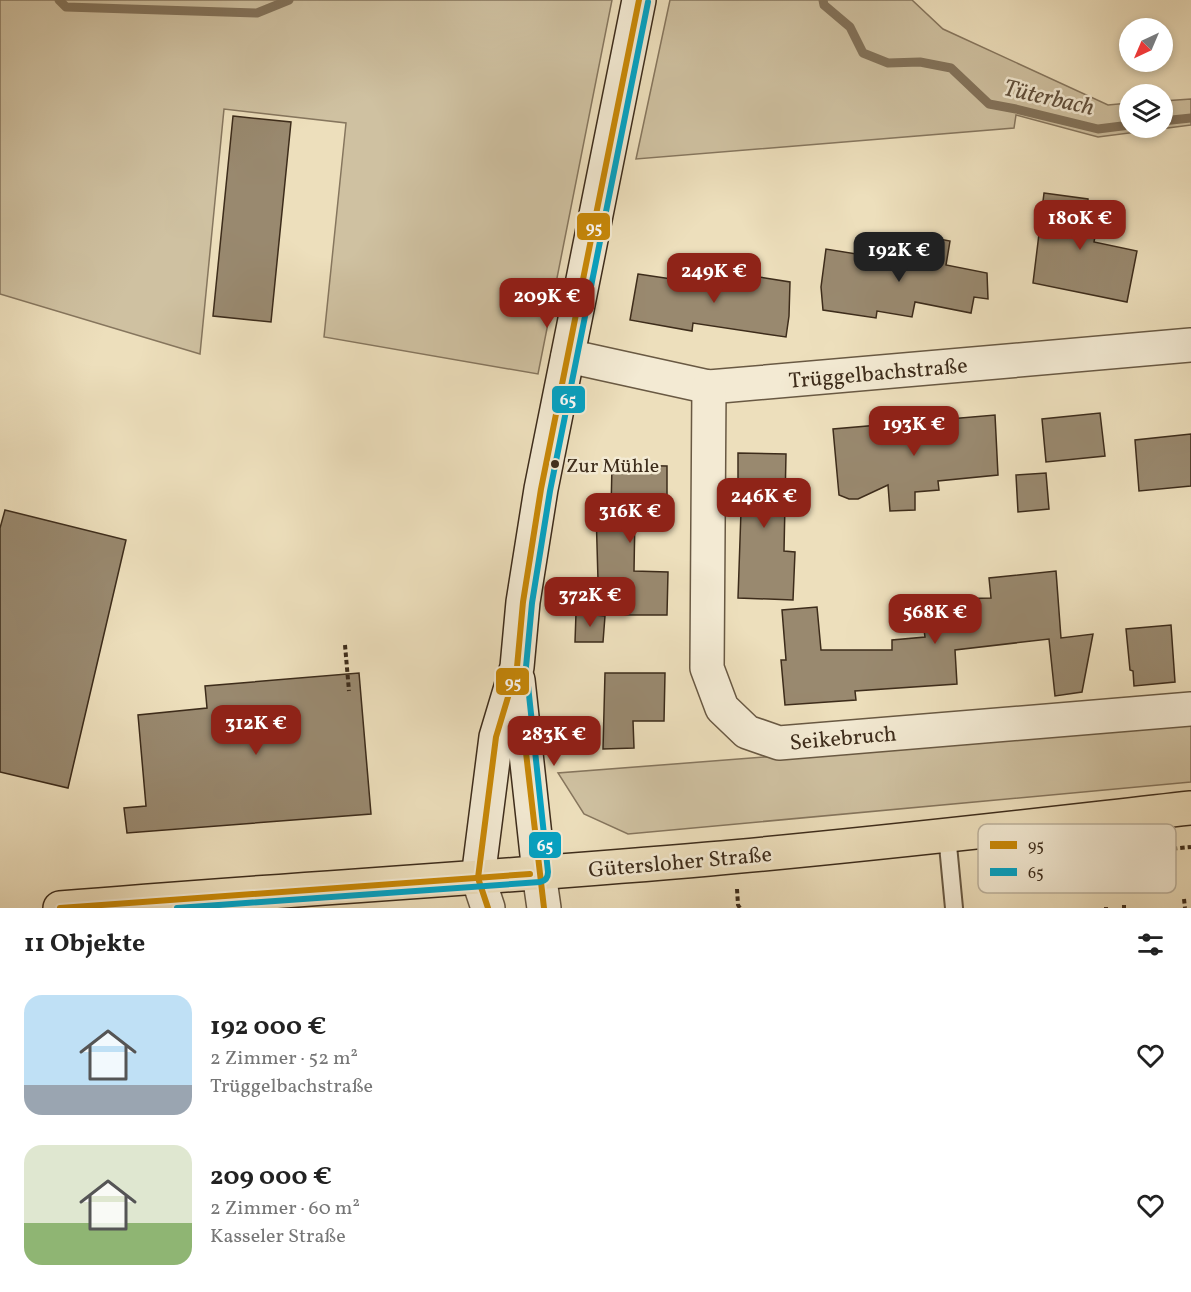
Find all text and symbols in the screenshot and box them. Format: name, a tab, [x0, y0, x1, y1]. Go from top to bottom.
north arrow	[1119, 18, 1173, 72]
map controls	[1119, 18, 1173, 138]
water label: Tüterbach	[1000, 72, 1097, 126]
button: layers	[1119, 84, 1173, 138]
pin: 180K €	[1031, 200, 1129, 251]
text: 180K €	[1048, 205, 1112, 233]
line badge: 95	[576, 212, 611, 241]
text: 95	[586, 218, 603, 240]
pin: 192K €	[850, 232, 948, 283]
text: 192K €	[868, 237, 930, 265]
pin: 249K €	[665, 253, 763, 304]
text: 249K €	[681, 258, 747, 286]
pin: 209K €	[498, 278, 596, 329]
text: 209K €	[514, 283, 580, 311]
street label: Trüggelbachstraße	[788, 351, 969, 398]
line badge: 65	[551, 385, 586, 414]
text: 65	[560, 390, 577, 412]
pin: 193K €	[865, 406, 963, 457]
text: 193K €	[883, 411, 945, 439]
place label: Zur Mühle	[566, 453, 659, 481]
marker: Zur Mühle	[549, 458, 561, 470]
pin: 246K €	[715, 478, 813, 529]
text: 246K €	[731, 483, 797, 511]
pin: 316K €	[581, 493, 679, 544]
text: 316K €	[599, 498, 661, 526]
pin: 372K €	[541, 577, 639, 628]
text: 372K €	[558, 582, 622, 610]
pin: 568K €	[886, 594, 984, 645]
text: 568K €	[903, 599, 967, 627]
line badge: 95	[495, 667, 530, 696]
text: 95	[505, 673, 522, 695]
pin: 312K €	[207, 705, 305, 756]
text: 312K €	[225, 710, 287, 738]
pin: 283K €	[505, 716, 603, 767]
street label: Seikebruch	[788, 719, 898, 760]
text: 283K €	[522, 721, 586, 749]
legend	[978, 824, 1176, 893]
line badge: 65	[528, 831, 562, 859]
text: 65	[537, 836, 554, 858]
text: 95	[1028, 836, 1044, 858]
street label: Gütersloher Straße	[587, 840, 773, 887]
text: 65	[1028, 863, 1044, 885]
text: 11 Objekte	[24, 926, 145, 962]
icon: filters	[1134, 928, 1167, 961]
text: 192 000 €	[210, 1009, 326, 1045]
icon: home	[72, 1019, 144, 1091]
icon: heart	[1134, 1039, 1167, 1072]
text: 2 Zimmer · 52 m²	[210, 1045, 358, 1073]
text: Trüggelbachstraße	[210, 1073, 373, 1101]
text: 209 000 €	[210, 1159, 332, 1195]
icon: home	[72, 1169, 144, 1241]
icon: heart	[1134, 1189, 1167, 1222]
text: 2 Zimmer · 60 m²	[210, 1195, 360, 1223]
text: Kasseler Straße	[210, 1223, 346, 1251]

